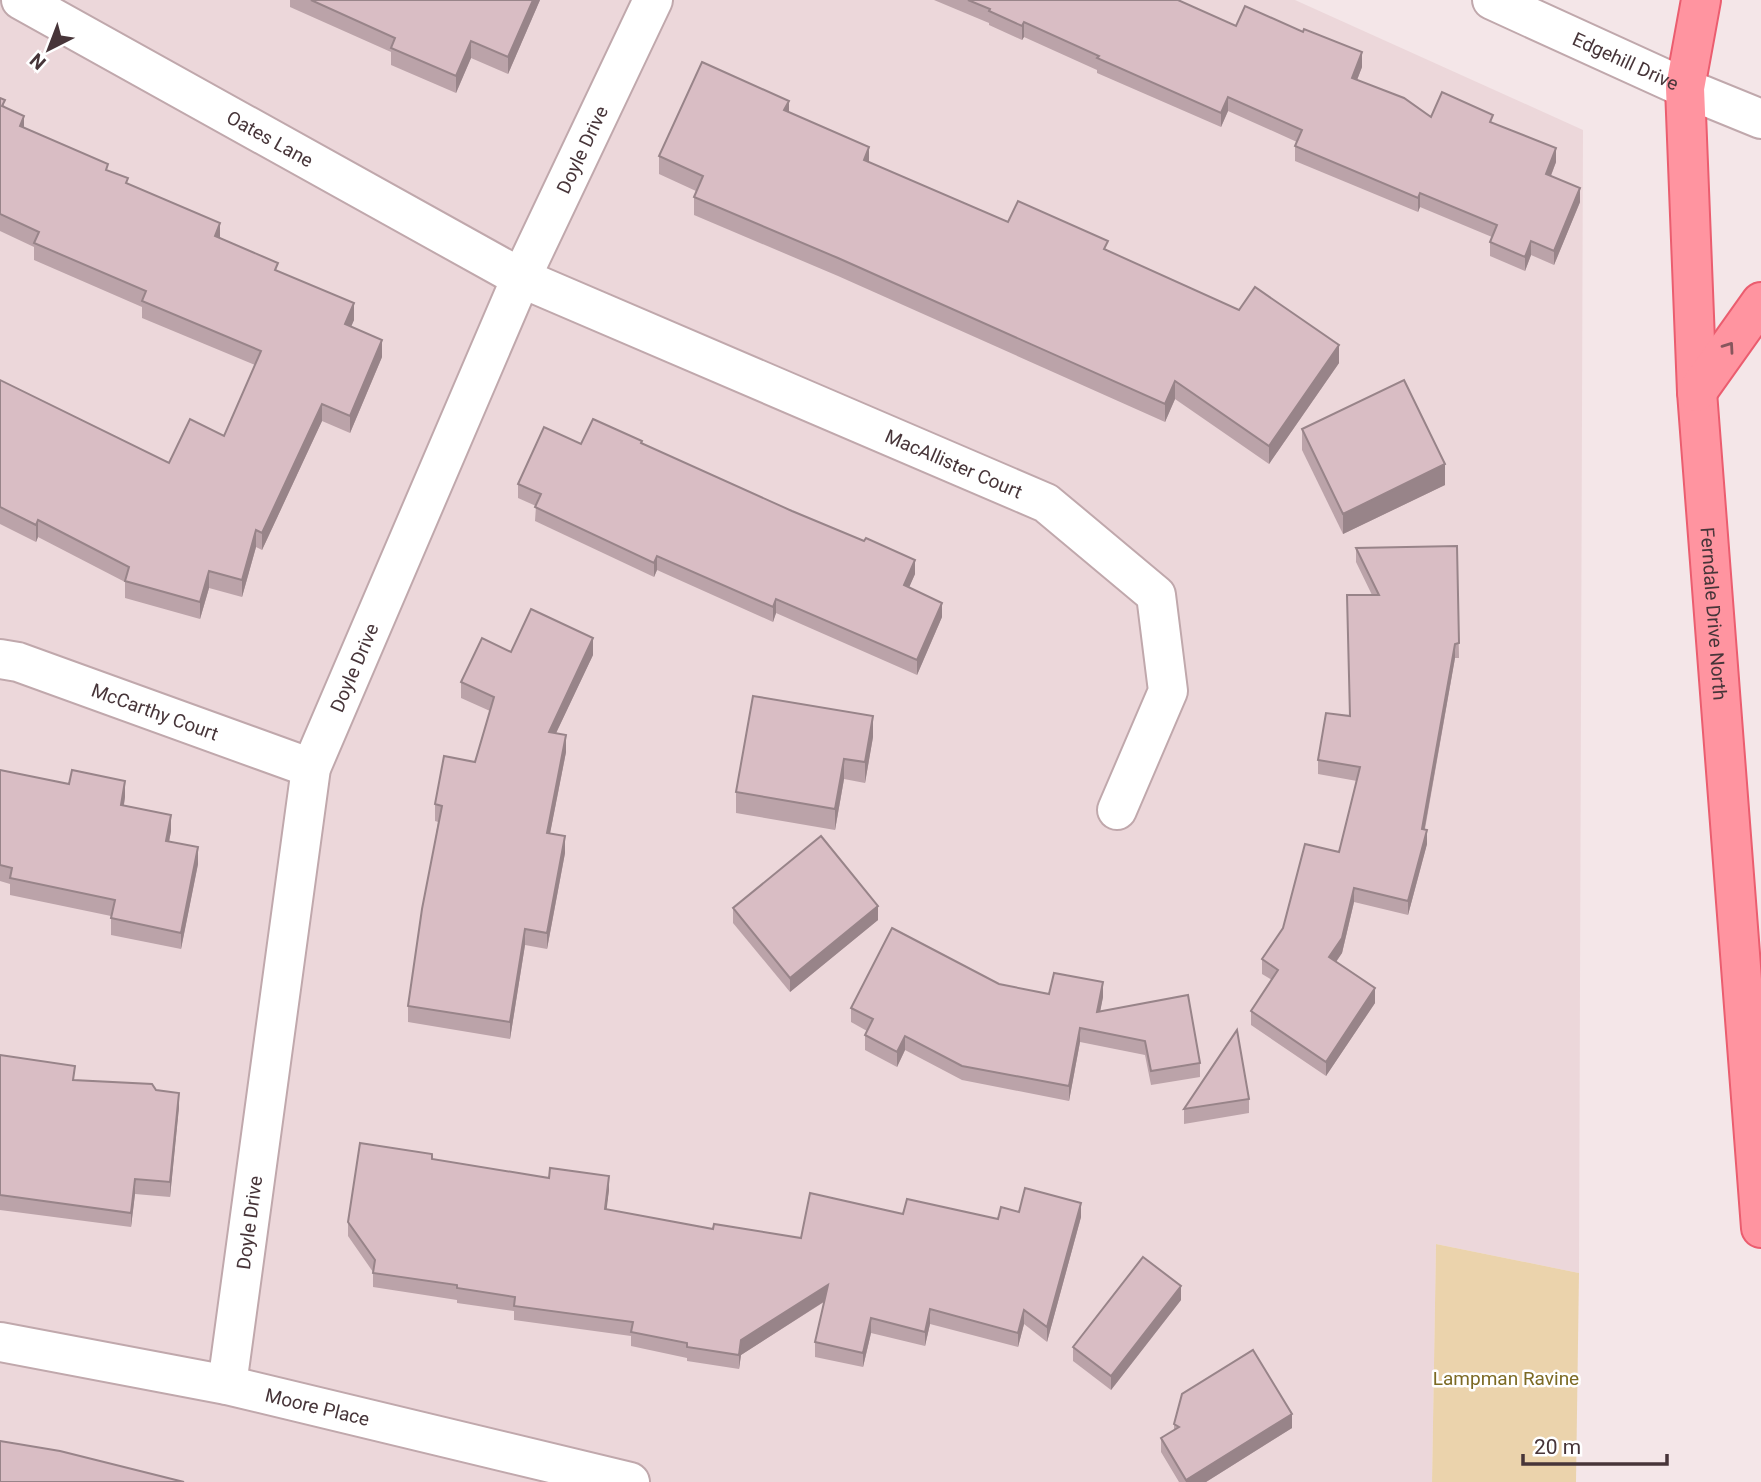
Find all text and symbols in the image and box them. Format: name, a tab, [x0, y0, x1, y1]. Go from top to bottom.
north arrow	[14, 14, 84, 84]
street label: Edgehill Drive	[1569, 27, 1682, 95]
text: N	[25, 48, 51, 74]
street label: Doyle Drive	[551, 102, 613, 197]
street label: Oates Lane	[223, 105, 317, 172]
one-way arrow	[1721, 342, 1733, 355]
street label: MacAllister Court	[882, 424, 1026, 503]
street label: Ferndale Drive North	[1696, 526, 1732, 701]
street label: Doyle Drive	[325, 620, 383, 715]
street label: McCarthy Court	[88, 678, 222, 745]
street label: Doyle Drive	[231, 1174, 267, 1271]
park label: Lampman Ravine	[1433, 1367, 1579, 1390]
street label: Moore Place	[263, 1383, 372, 1430]
scale bar	[1523, 1422, 1666, 1466]
text: 20 m	[1534, 1435, 1581, 1459]

